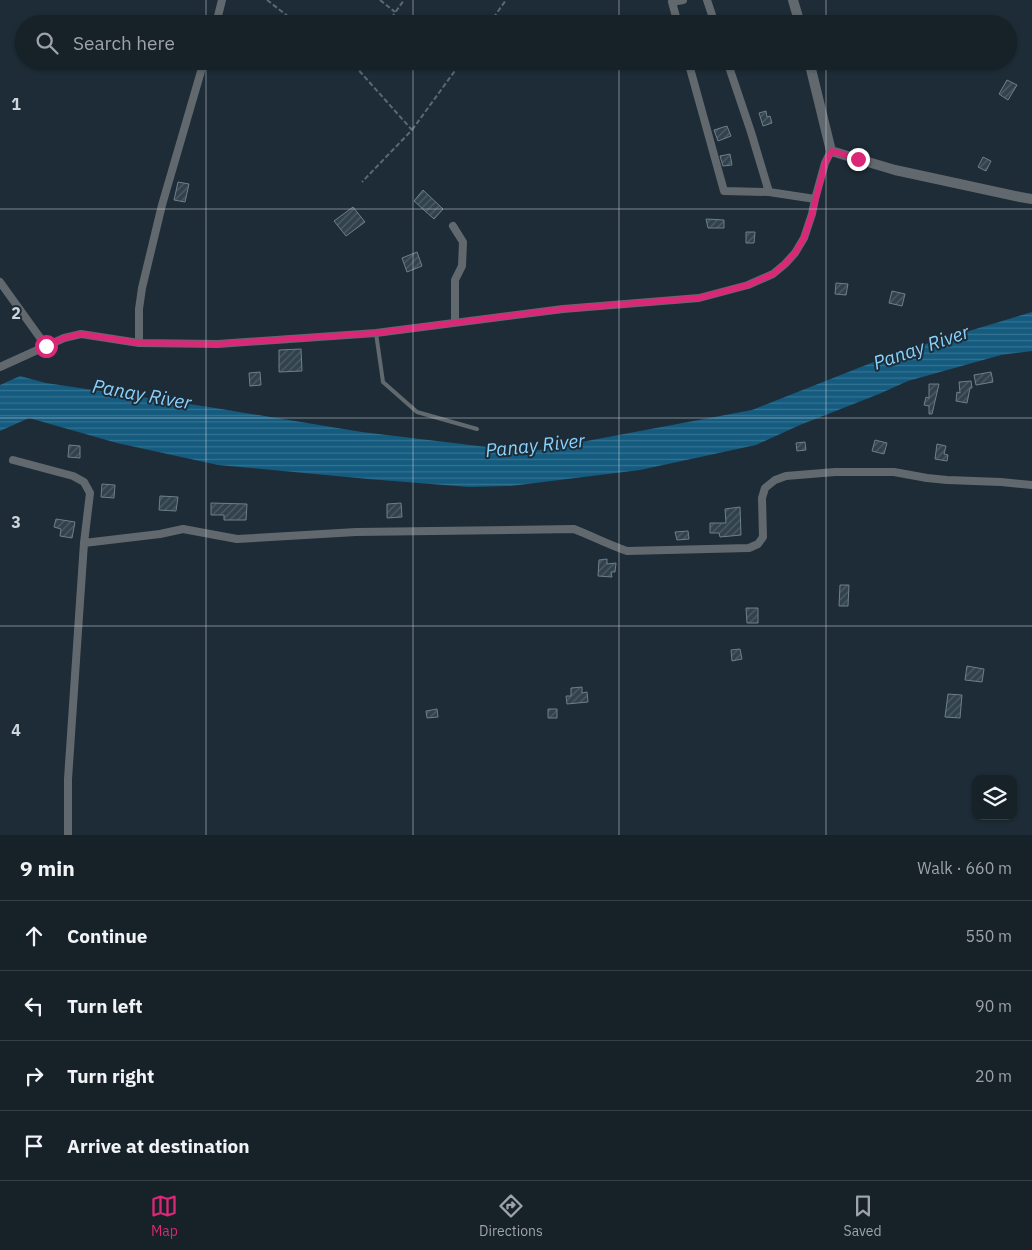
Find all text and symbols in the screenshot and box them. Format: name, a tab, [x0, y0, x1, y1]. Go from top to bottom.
search box	[15, 15, 1017, 70]
icon: search	[33, 29, 61, 57]
text: Search here	[73, 31, 175, 55]
text: 1	[11, 94, 21, 114]
route end	[847, 148, 870, 171]
text: 2	[11, 303, 21, 323]
water label: Panay River	[870, 319, 973, 375]
route start	[35, 335, 58, 358]
water label: Panay River	[91, 374, 194, 415]
water label: Panay River	[484, 428, 587, 462]
text: 3	[11, 512, 21, 532]
text: 4	[11, 720, 21, 740]
map controls	[972, 775, 1017, 820]
button: layers	[972, 775, 1017, 820]
text: 9 min	[20, 854, 75, 882]
text: Walk · 660 m	[917, 858, 1012, 878]
icon: ahead	[20, 922, 48, 950]
text: Continue	[67, 924, 147, 948]
text: 550 m	[965, 926, 1012, 946]
icon: left	[20, 992, 48, 1020]
text: Turn left	[67, 994, 143, 1018]
text: 90 m	[975, 996, 1012, 1016]
icon: right	[20, 1062, 48, 1090]
text: Turn right	[67, 1064, 154, 1088]
text: 20 m	[975, 1066, 1012, 1086]
icon: arrive	[20, 1132, 48, 1160]
text: Arrive at destination	[67, 1134, 250, 1158]
tab: Map	[150, 1192, 178, 1240]
tab: Directions	[479, 1192, 543, 1240]
tab: Saved	[844, 1192, 882, 1240]

